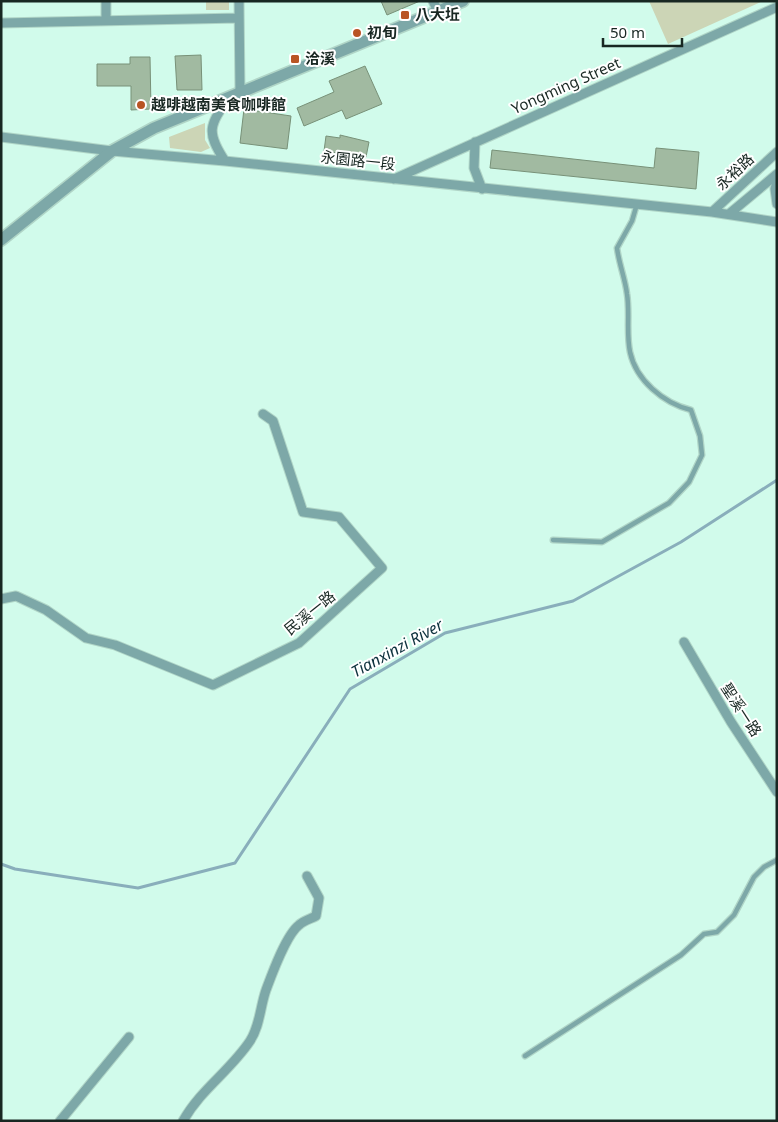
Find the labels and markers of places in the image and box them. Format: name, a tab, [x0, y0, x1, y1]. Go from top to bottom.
place label: 八大坵	[415, 4, 460, 24]
marker: 八大坵	[399, 9, 411, 21]
place label: 初旬	[367, 22, 397, 42]
marker: 初旬	[351, 27, 363, 39]
place label: 洽溪	[305, 48, 335, 68]
marker: 洽溪	[289, 53, 301, 65]
place label: 越啡越南美食咖啡館	[151, 94, 286, 114]
marker: 越啡越南美食咖啡館	[135, 99, 147, 111]

